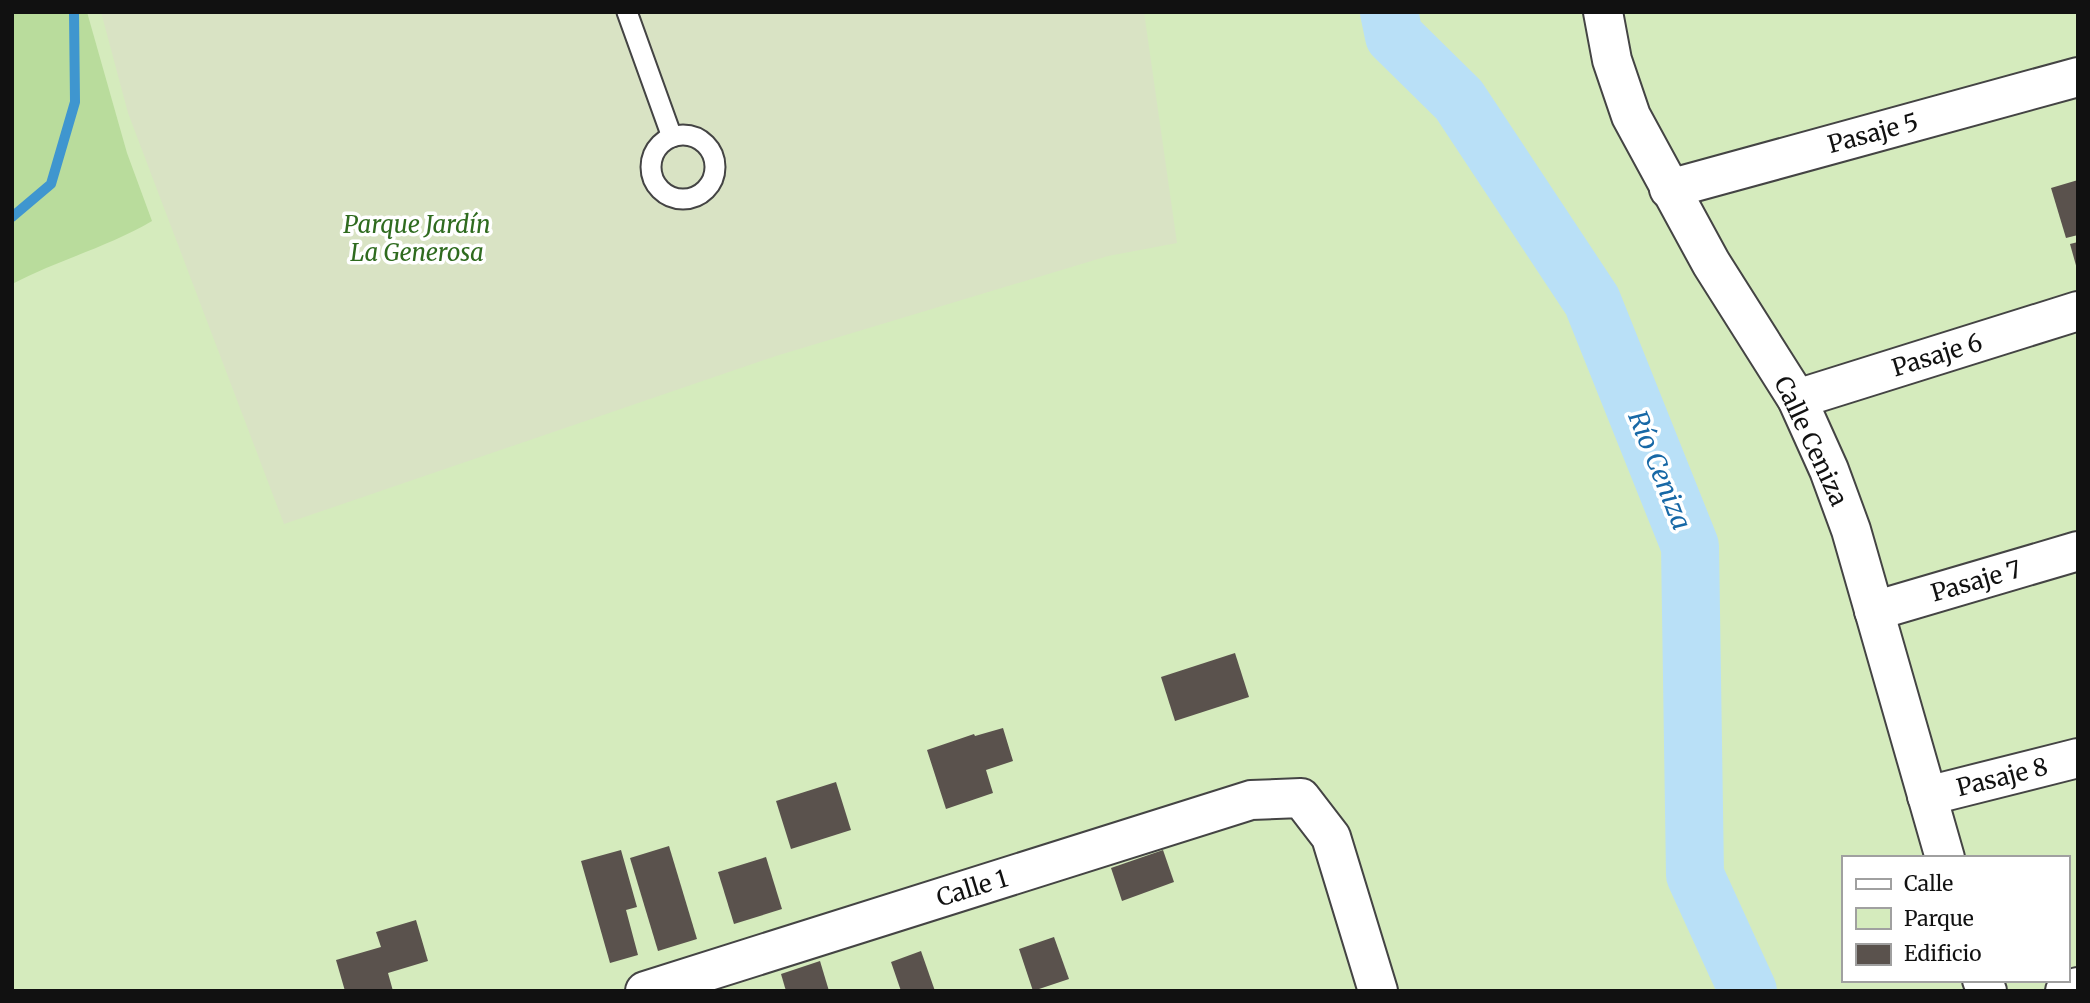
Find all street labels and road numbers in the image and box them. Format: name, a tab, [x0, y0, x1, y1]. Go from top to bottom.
street label: Pasaje 5	[1824, 106, 1922, 160]
street label: Pasaje 6	[1888, 327, 1986, 383]
street label: Calle Ceniza	[1767, 371, 1855, 511]
street label: Pasaje 7	[1927, 553, 2025, 609]
street label: Pasaje 8	[1953, 751, 2051, 803]
street label: Calle 1	[933, 862, 1011, 913]

